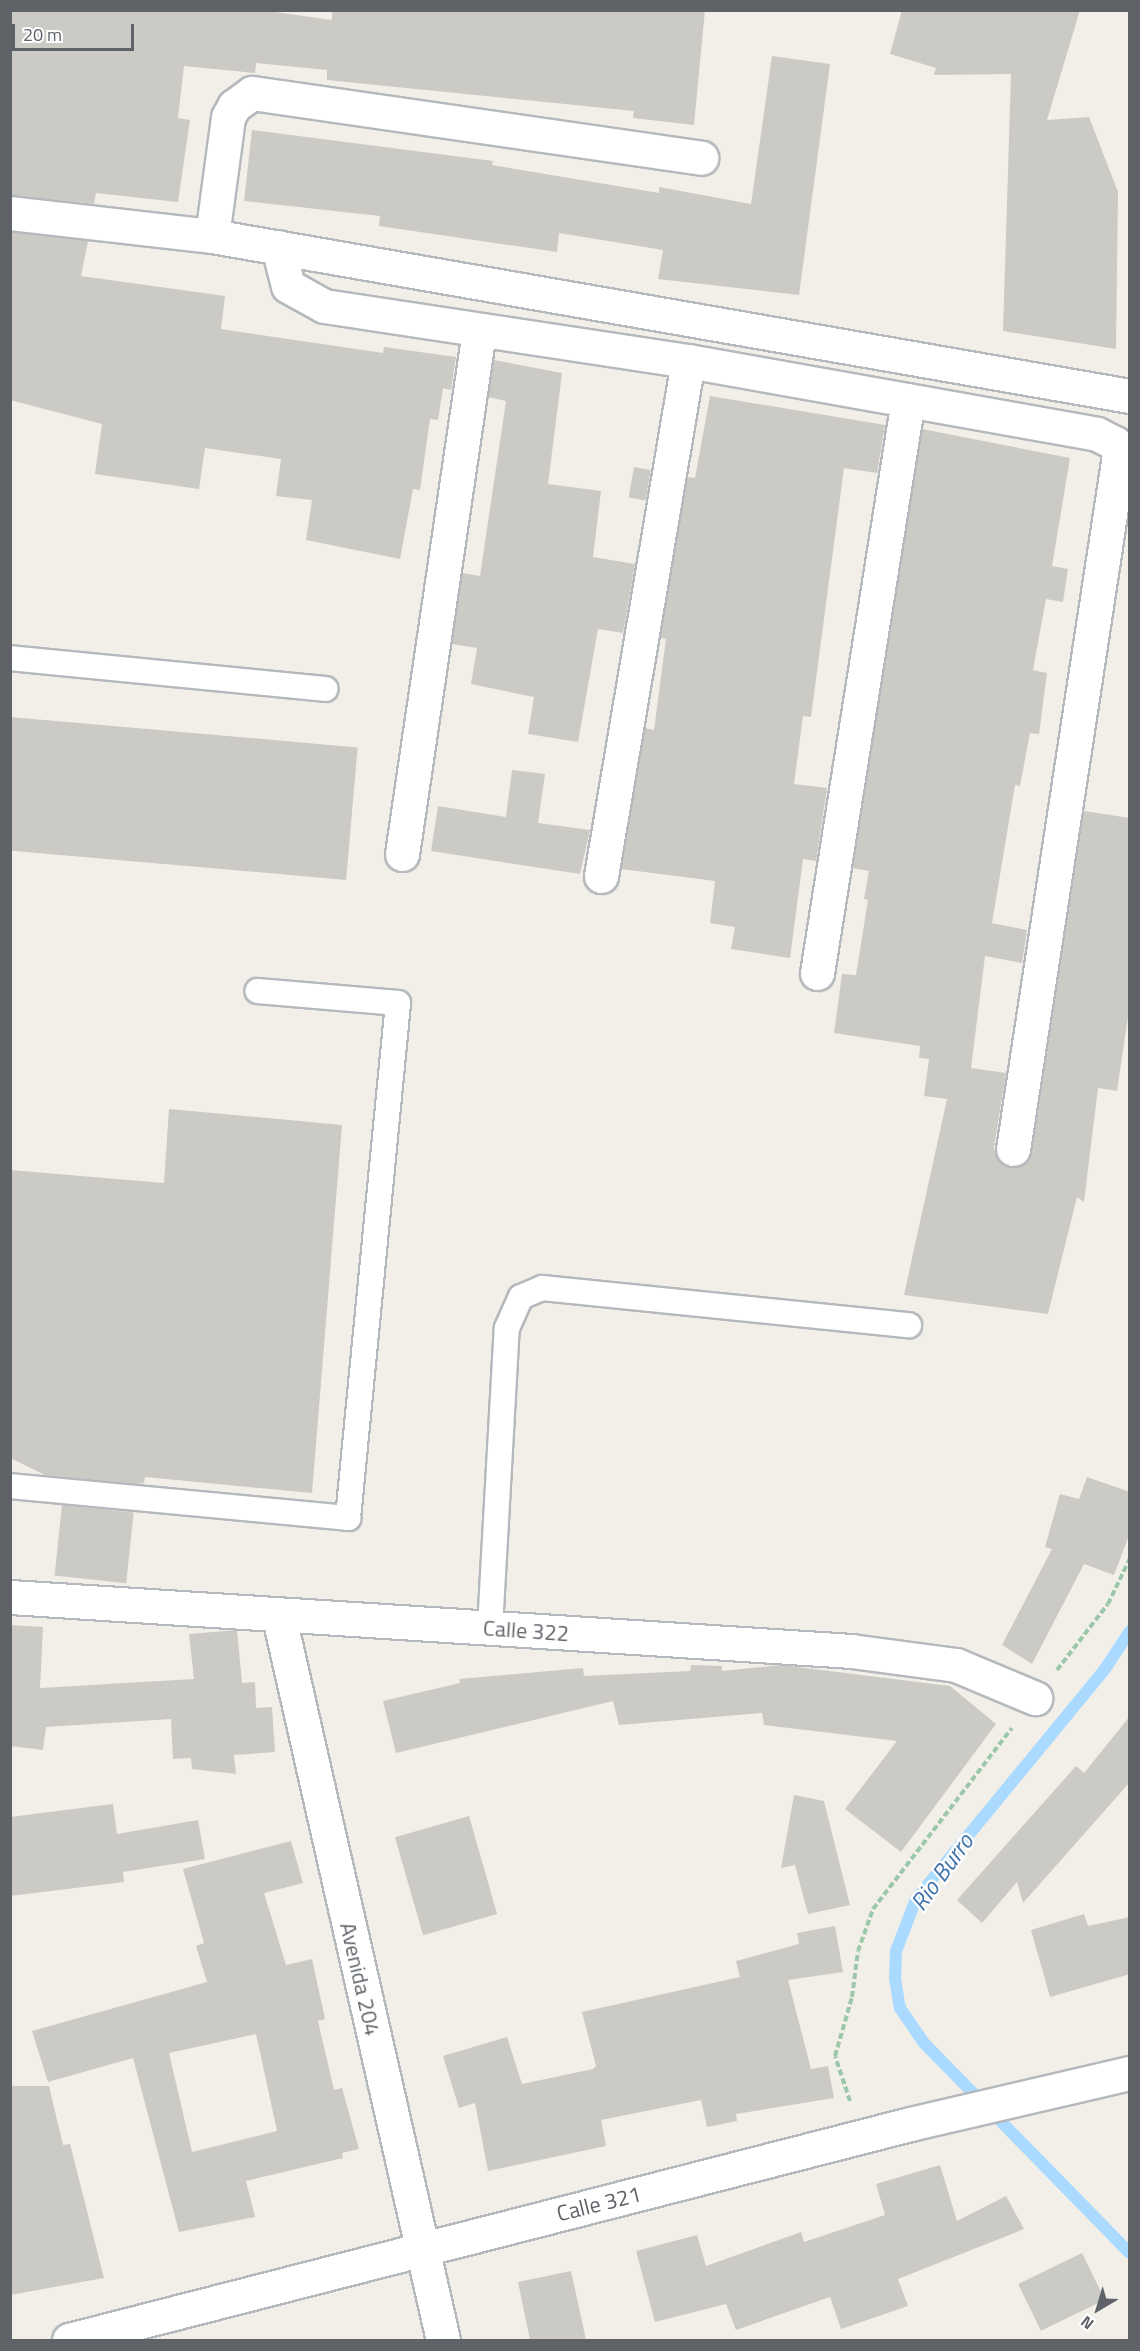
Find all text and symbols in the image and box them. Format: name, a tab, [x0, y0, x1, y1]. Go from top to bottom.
scale bar	[15, 12, 136, 50]
text: 20 m	[23, 21, 62, 48]
street label: Calle 322	[482, 1615, 570, 1647]
water label: Rio Burro	[904, 1828, 980, 1916]
street label: Avenida 204	[334, 1920, 386, 2038]
street label: Calle 321	[554, 2181, 644, 2227]
north arrow	[1068, 2279, 1128, 2339]
text: N	[1075, 2310, 1099, 2336]

